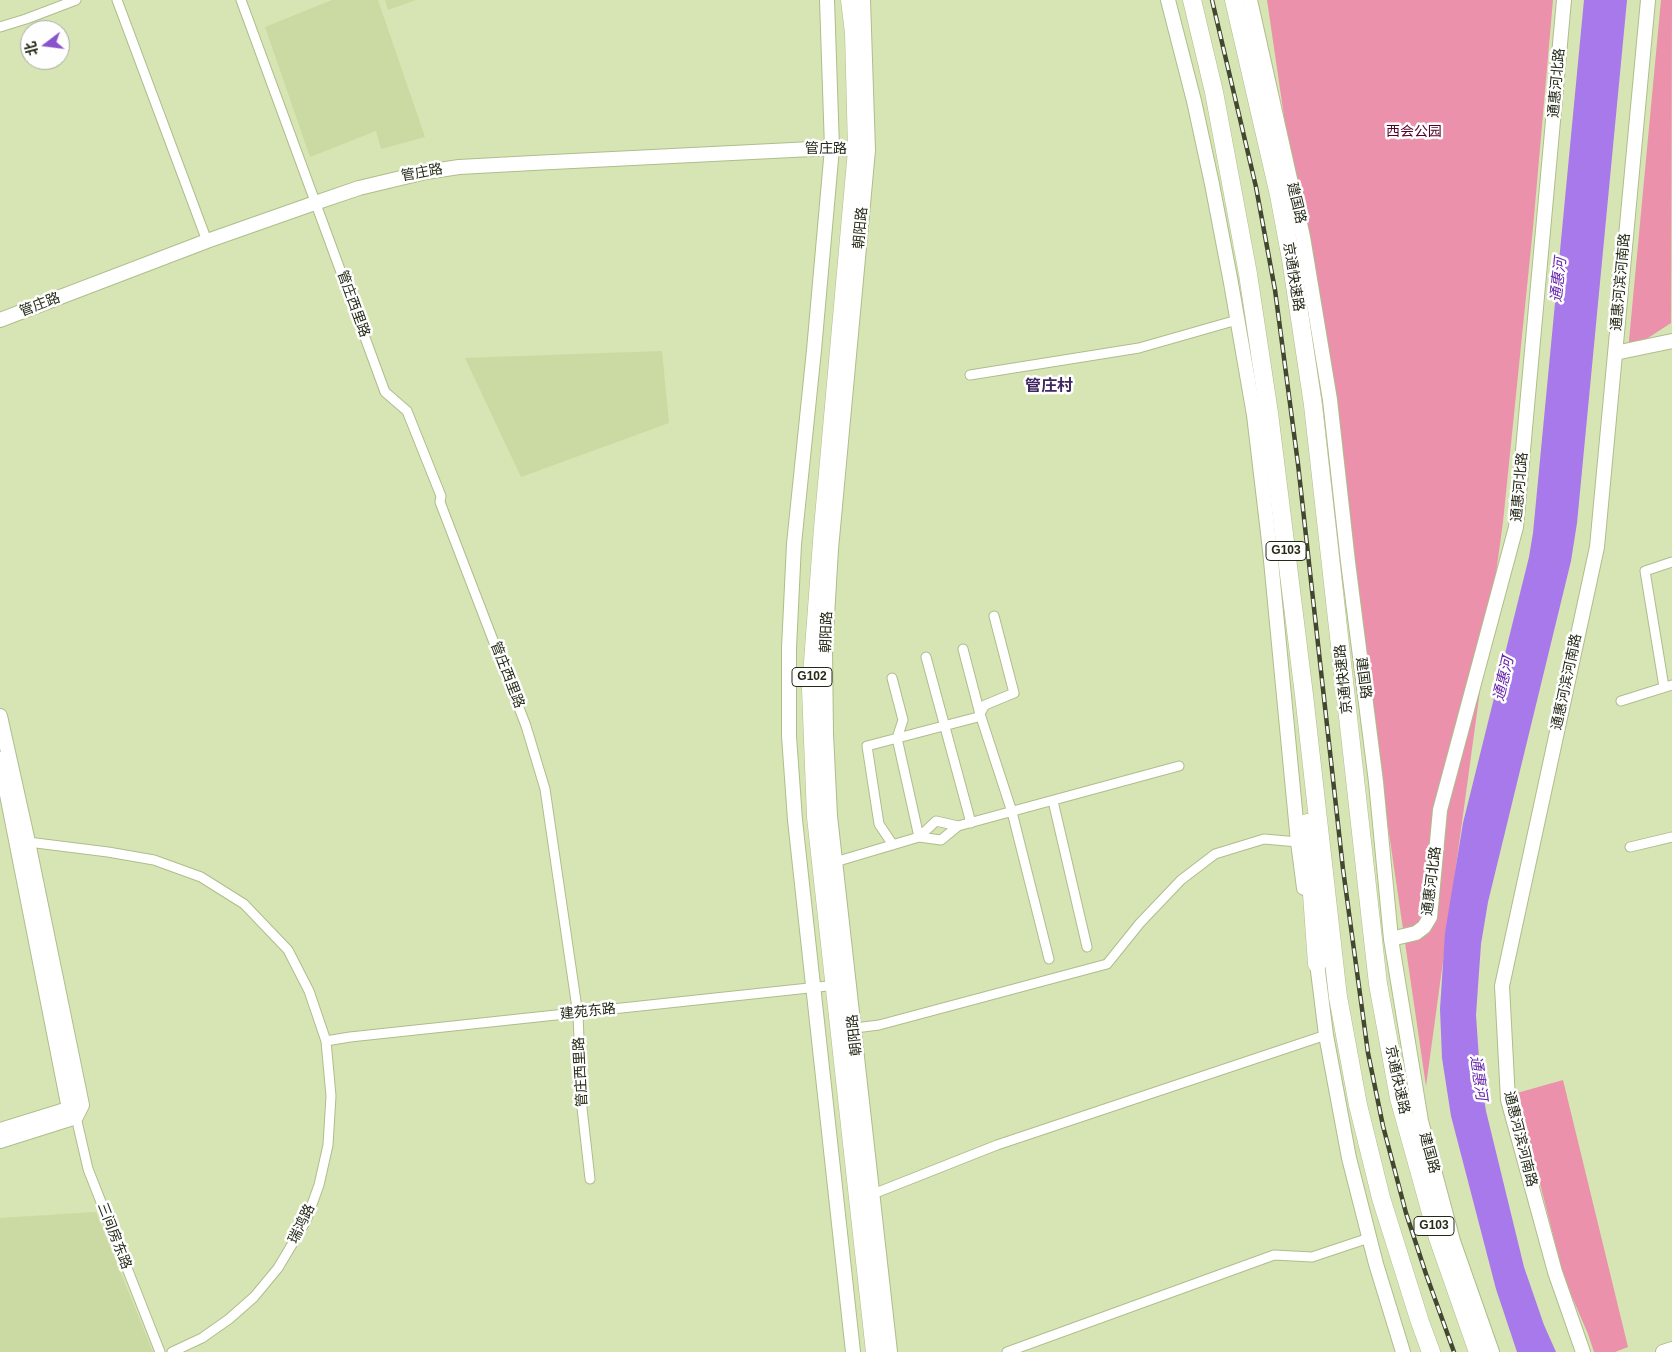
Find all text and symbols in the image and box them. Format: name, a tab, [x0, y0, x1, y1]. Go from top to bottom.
north arrow	[20, 20, 70, 70]
text: 北	[22, 40, 41, 57]
street label: 通惠河北路	[1546, 47, 1568, 119]
park label: 西会公园	[1386, 124, 1442, 140]
street label: 管庄路	[805, 141, 847, 157]
street label: 管庄路	[400, 161, 444, 185]
street label: 建国路	[1283, 181, 1309, 225]
street label: 朝阳路	[851, 206, 871, 250]
street label: 通惠河滨河南路	[1608, 232, 1634, 332]
street label: 京通快速路	[1279, 241, 1307, 313]
water label: 通惠河	[1548, 257, 1570, 303]
street label: 管庄西里路	[333, 268, 373, 340]
street label: 管庄路	[17, 290, 63, 320]
district label: 管庄村	[1025, 377, 1073, 397]
street label: 通惠河北路	[1509, 451, 1531, 523]
road number: G103	[1266, 542, 1306, 560]
street label: 朝阳路	[818, 611, 836, 653]
street label: 通惠河滨河南路	[1549, 632, 1585, 732]
street label: 管庄西里路	[487, 639, 527, 711]
street label: 京通快速路	[1332, 643, 1356, 715]
water label: 通惠河	[1490, 655, 1518, 703]
street label: 建国路	[1352, 656, 1374, 700]
road number: G102	[792, 668, 832, 686]
street label: 通惠河北路	[1419, 845, 1445, 917]
street label: 建苑东路	[559, 1001, 617, 1023]
street label: 朝阳路	[844, 1013, 866, 1057]
street label: 管庄西里路	[571, 1037, 591, 1107]
street label: 京通快速路	[1382, 1044, 1412, 1116]
water label: 通惠河	[1466, 1054, 1490, 1102]
street label: 通惠河滨河南路	[1500, 1089, 1540, 1189]
street label: 建国路	[1415, 1131, 1443, 1175]
street label: 三间房东路	[94, 1200, 134, 1272]
street label: 瑞鸿路	[285, 1201, 319, 1247]
road number: G103	[1414, 1216, 1454, 1236]

